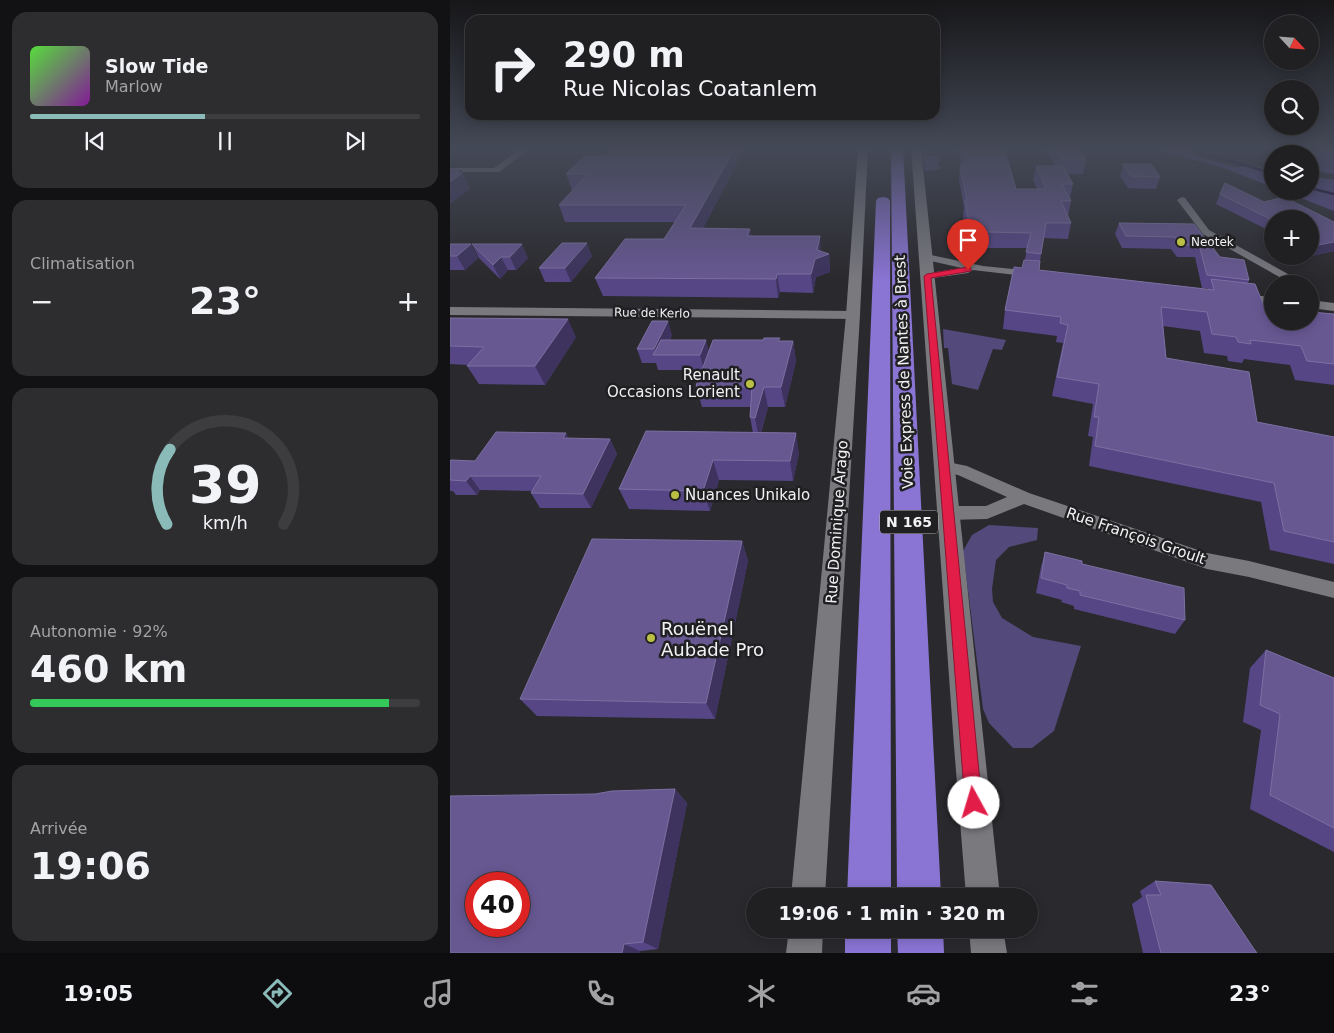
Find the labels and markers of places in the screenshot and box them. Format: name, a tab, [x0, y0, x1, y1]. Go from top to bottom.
pin	[947, 219, 989, 270]
place label: Neotek	[1191, 235, 1234, 249]
marker: Neotek	[1175, 236, 1187, 248]
place label: Renault Occasions Lorient	[607, 366, 740, 401]
marker: Renault Occasions Lorient	[744, 378, 756, 390]
place label: Nuances Unikalo	[685, 486, 810, 504]
marker: Nuances Unikalo	[669, 489, 681, 501]
place label: Rouënel Aubade Pro	[661, 618, 764, 660]
marker: Rouënel Aubade Pro	[645, 632, 657, 644]

